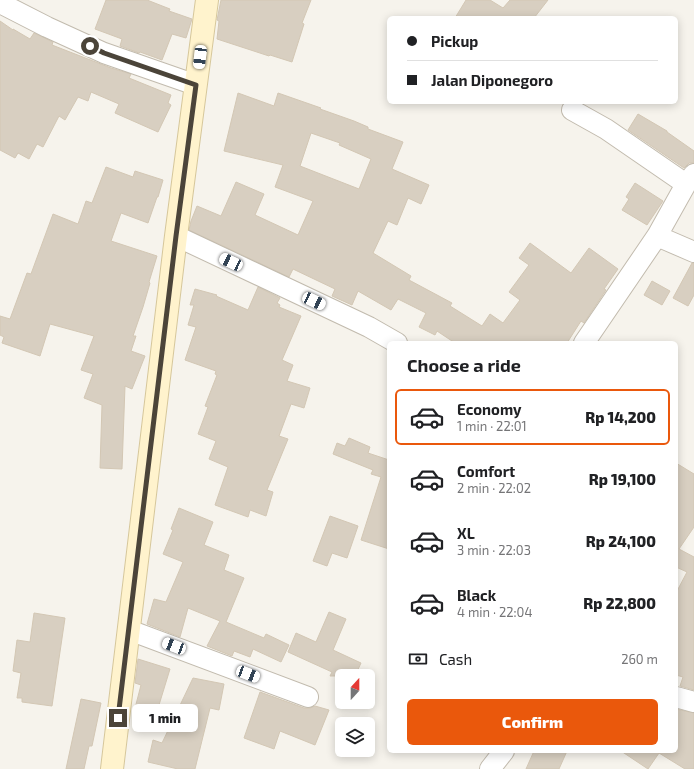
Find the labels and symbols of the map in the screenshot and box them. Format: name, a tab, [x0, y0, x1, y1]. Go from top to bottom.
route start	[81, 37, 99, 55]
car	[193, 44, 207, 70]
car	[218, 251, 244, 273]
car	[301, 290, 327, 312]
car	[161, 636, 187, 656]
car	[235, 664, 261, 684]
north arrow	[335, 669, 375, 709]
callout: 1 min	[132, 704, 198, 732]
route end	[109, 709, 127, 727]

